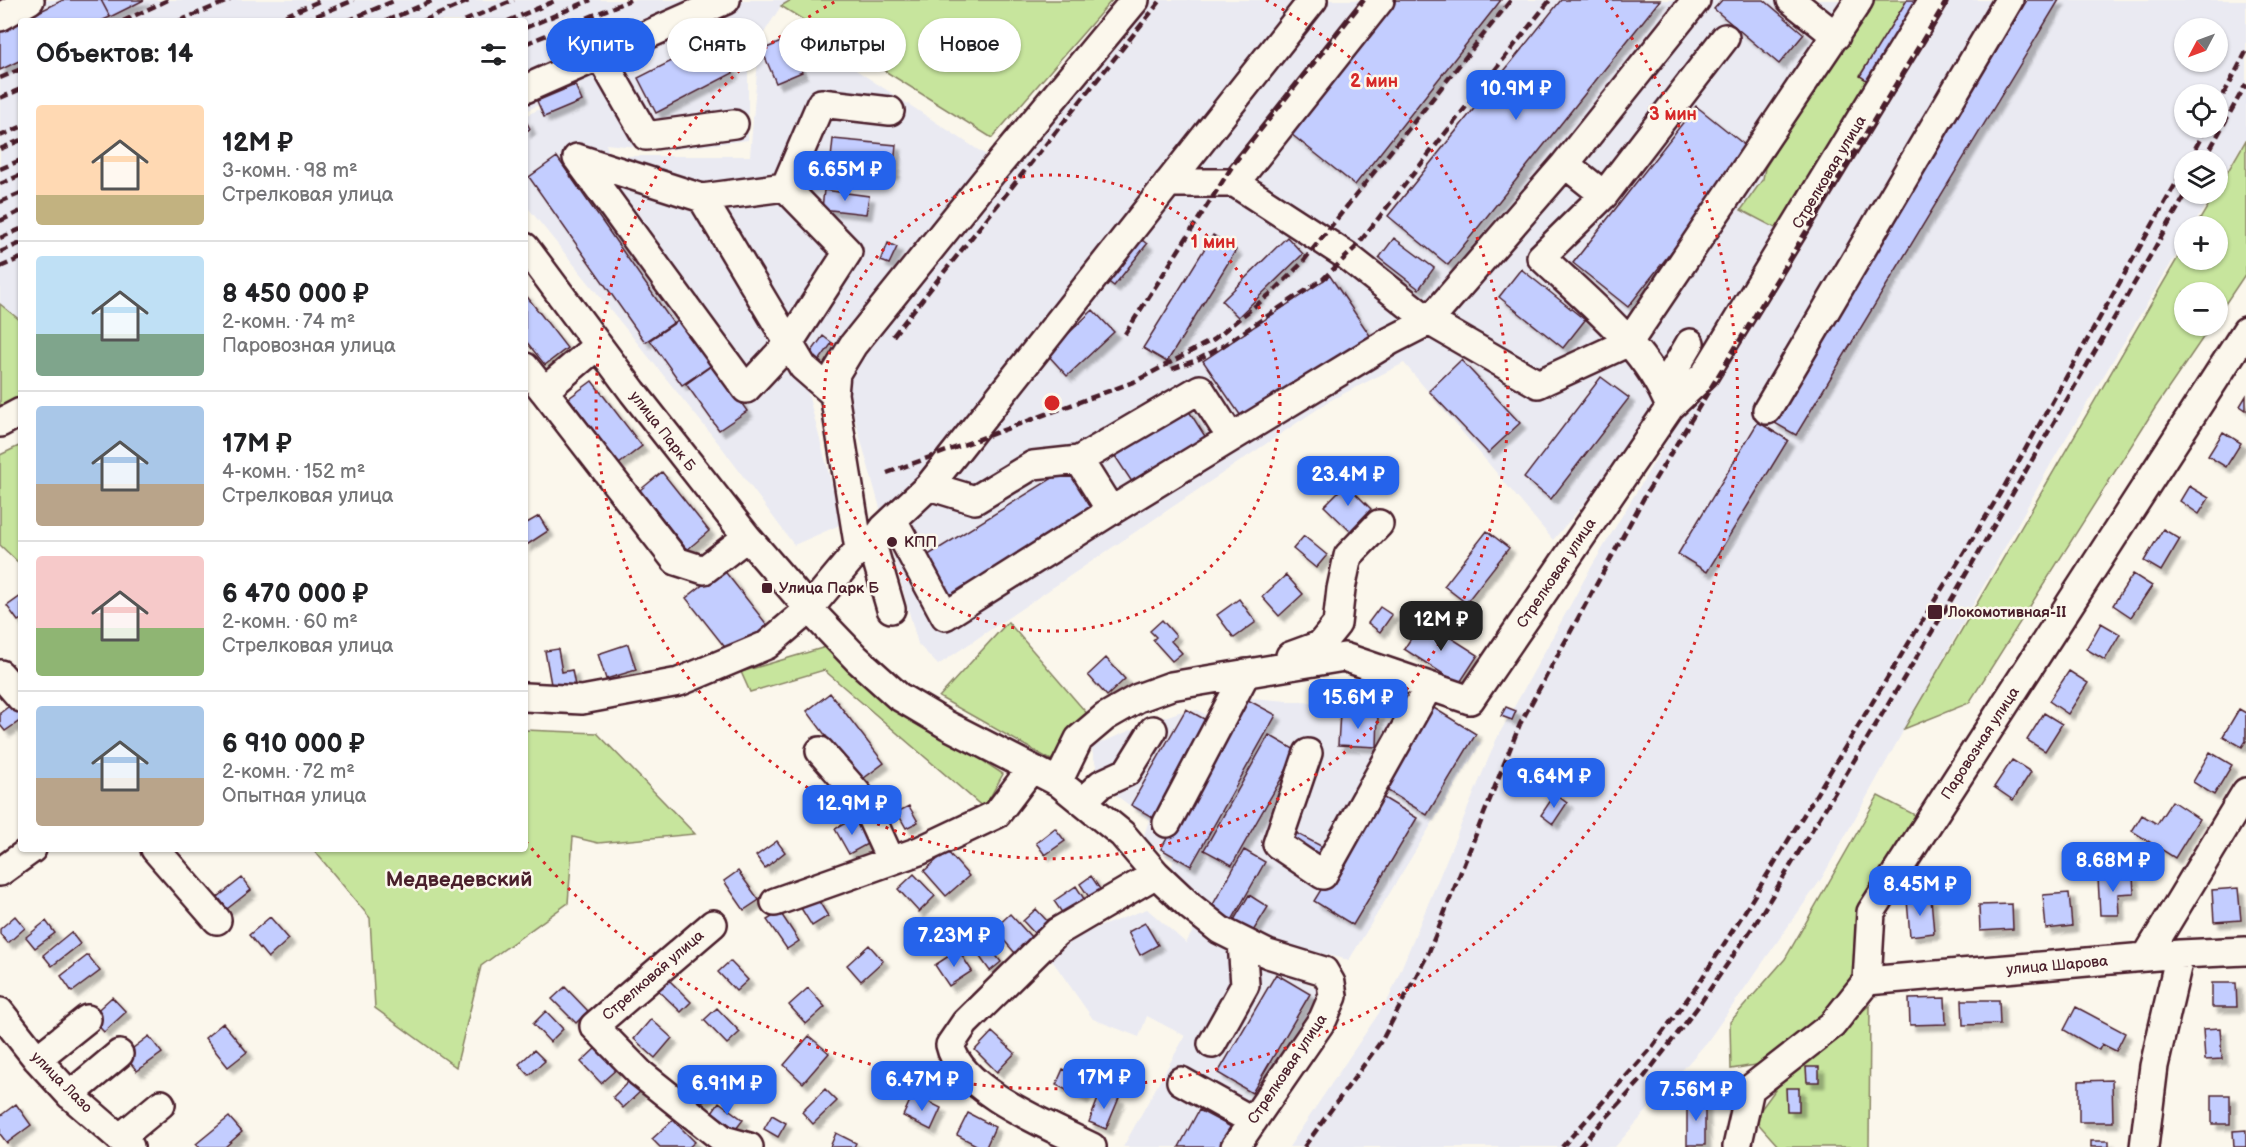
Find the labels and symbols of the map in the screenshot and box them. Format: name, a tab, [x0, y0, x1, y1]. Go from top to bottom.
north arrow	[2174, 18, 2228, 72]
pin: 10.9M ₽	[1461, 70, 1571, 121]
text: 2 мин	[1350, 71, 1398, 92]
text: 3 мин	[1649, 104, 1697, 125]
street label: Стрелковая улица	[1788, 112, 1871, 232]
pin: 6.65M ₽	[790, 151, 900, 202]
text: 1 мин	[1191, 232, 1235, 253]
street label: улица Парк Б	[625, 387, 700, 476]
centre of rings	[1042, 393, 1062, 413]
pin: 23.4M ₽	[1293, 456, 1403, 507]
street label: Стрелковая улица	[1513, 515, 1600, 632]
place label: КПП	[904, 533, 937, 552]
marker: КПП	[885, 535, 899, 549]
place label: Улица Парк Б	[779, 579, 879, 598]
marker: Улица Парк Б	[760, 581, 774, 595]
pin: 12M ₽	[1399, 601, 1483, 652]
marker: Локомотивная-II	[1926, 603, 1944, 621]
place label: Локомотивная-II	[1947, 603, 2066, 622]
pin: 15.6M ₽	[1303, 679, 1413, 730]
street label: Паровозная улица	[1937, 683, 2024, 803]
pin: 9.64M ₽	[1499, 758, 1609, 809]
pin: 12.9M ₽	[797, 785, 907, 836]
pin: 8.68M ₽	[2058, 842, 2168, 893]
pin: 8.45M ₽	[1865, 866, 1975, 917]
district label: Медведевский	[386, 867, 532, 892]
pin: 7.23M ₽	[899, 917, 1009, 968]
street label: Стрелковая улица	[599, 926, 708, 1025]
street label: улица Шарова	[2005, 952, 2109, 979]
street label: Стрелковая улица	[1244, 1011, 1331, 1128]
street label: улица Лазо	[27, 1048, 96, 1117]
pin: 17M ₽	[1062, 1059, 1146, 1110]
pin: 6.47M ₽	[867, 1061, 977, 1112]
pin: 6.91M ₽	[672, 1065, 782, 1116]
pin: 7.56M ₽	[1641, 1071, 1751, 1122]

